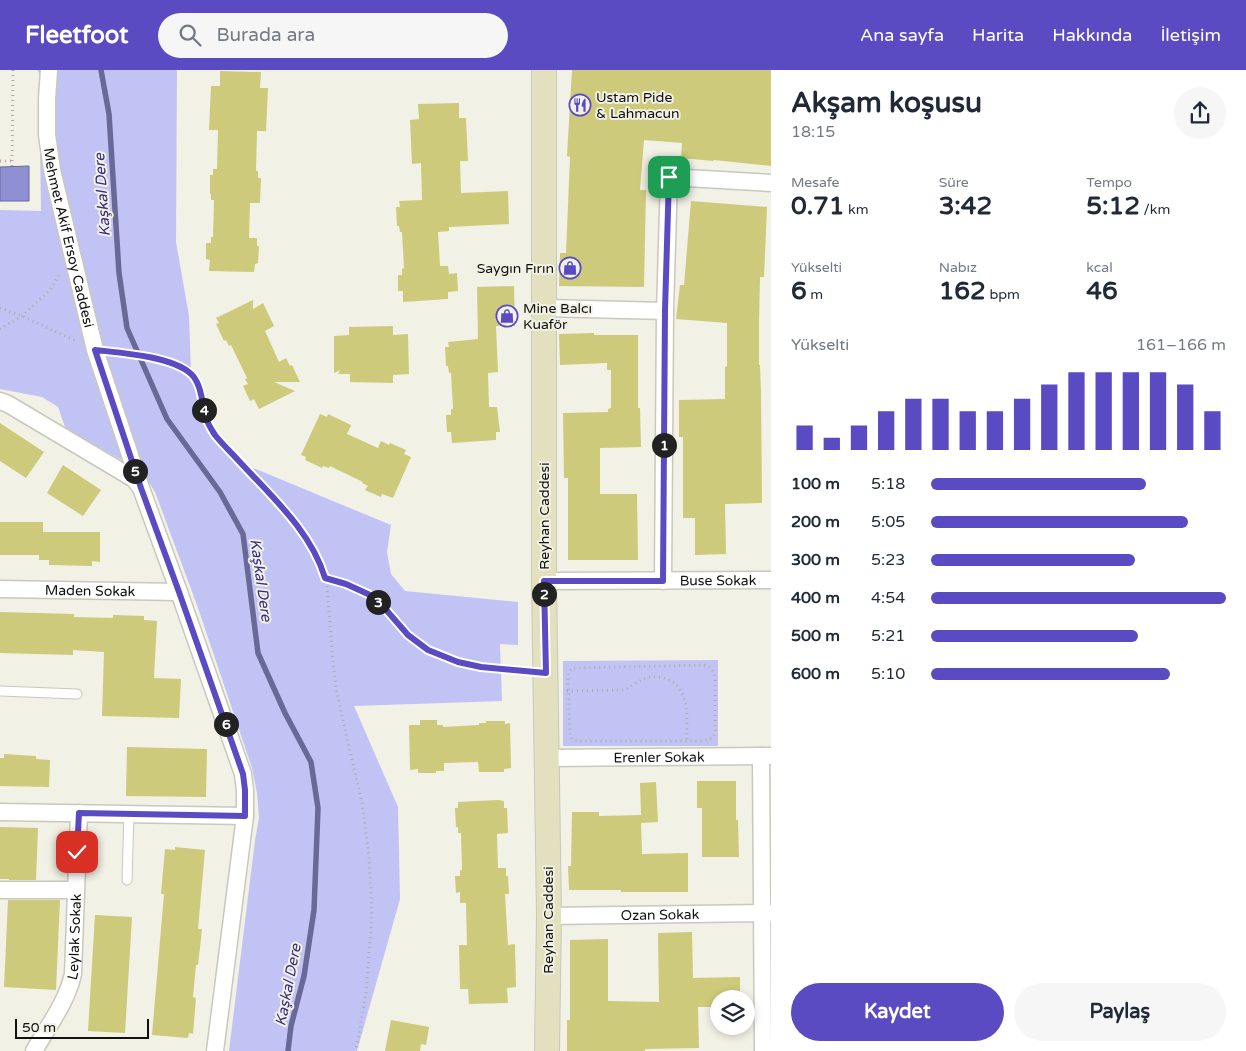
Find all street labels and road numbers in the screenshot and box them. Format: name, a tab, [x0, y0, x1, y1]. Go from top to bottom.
street label: Mehmet Akif Ersoy Caddesi	[40, 147, 97, 329]
street label: Reyhan Caddesi	[536, 462, 553, 570]
street label: Buse Sokak	[680, 572, 757, 589]
street label: Maden Sokak	[45, 582, 136, 600]
street label: Erenler Sokak	[613, 749, 705, 766]
street label: Reyhan Caddesi	[540, 866, 557, 974]
street label: Leylak Sokak	[64, 893, 85, 982]
street label: Ozan Sokak	[621, 906, 700, 924]

